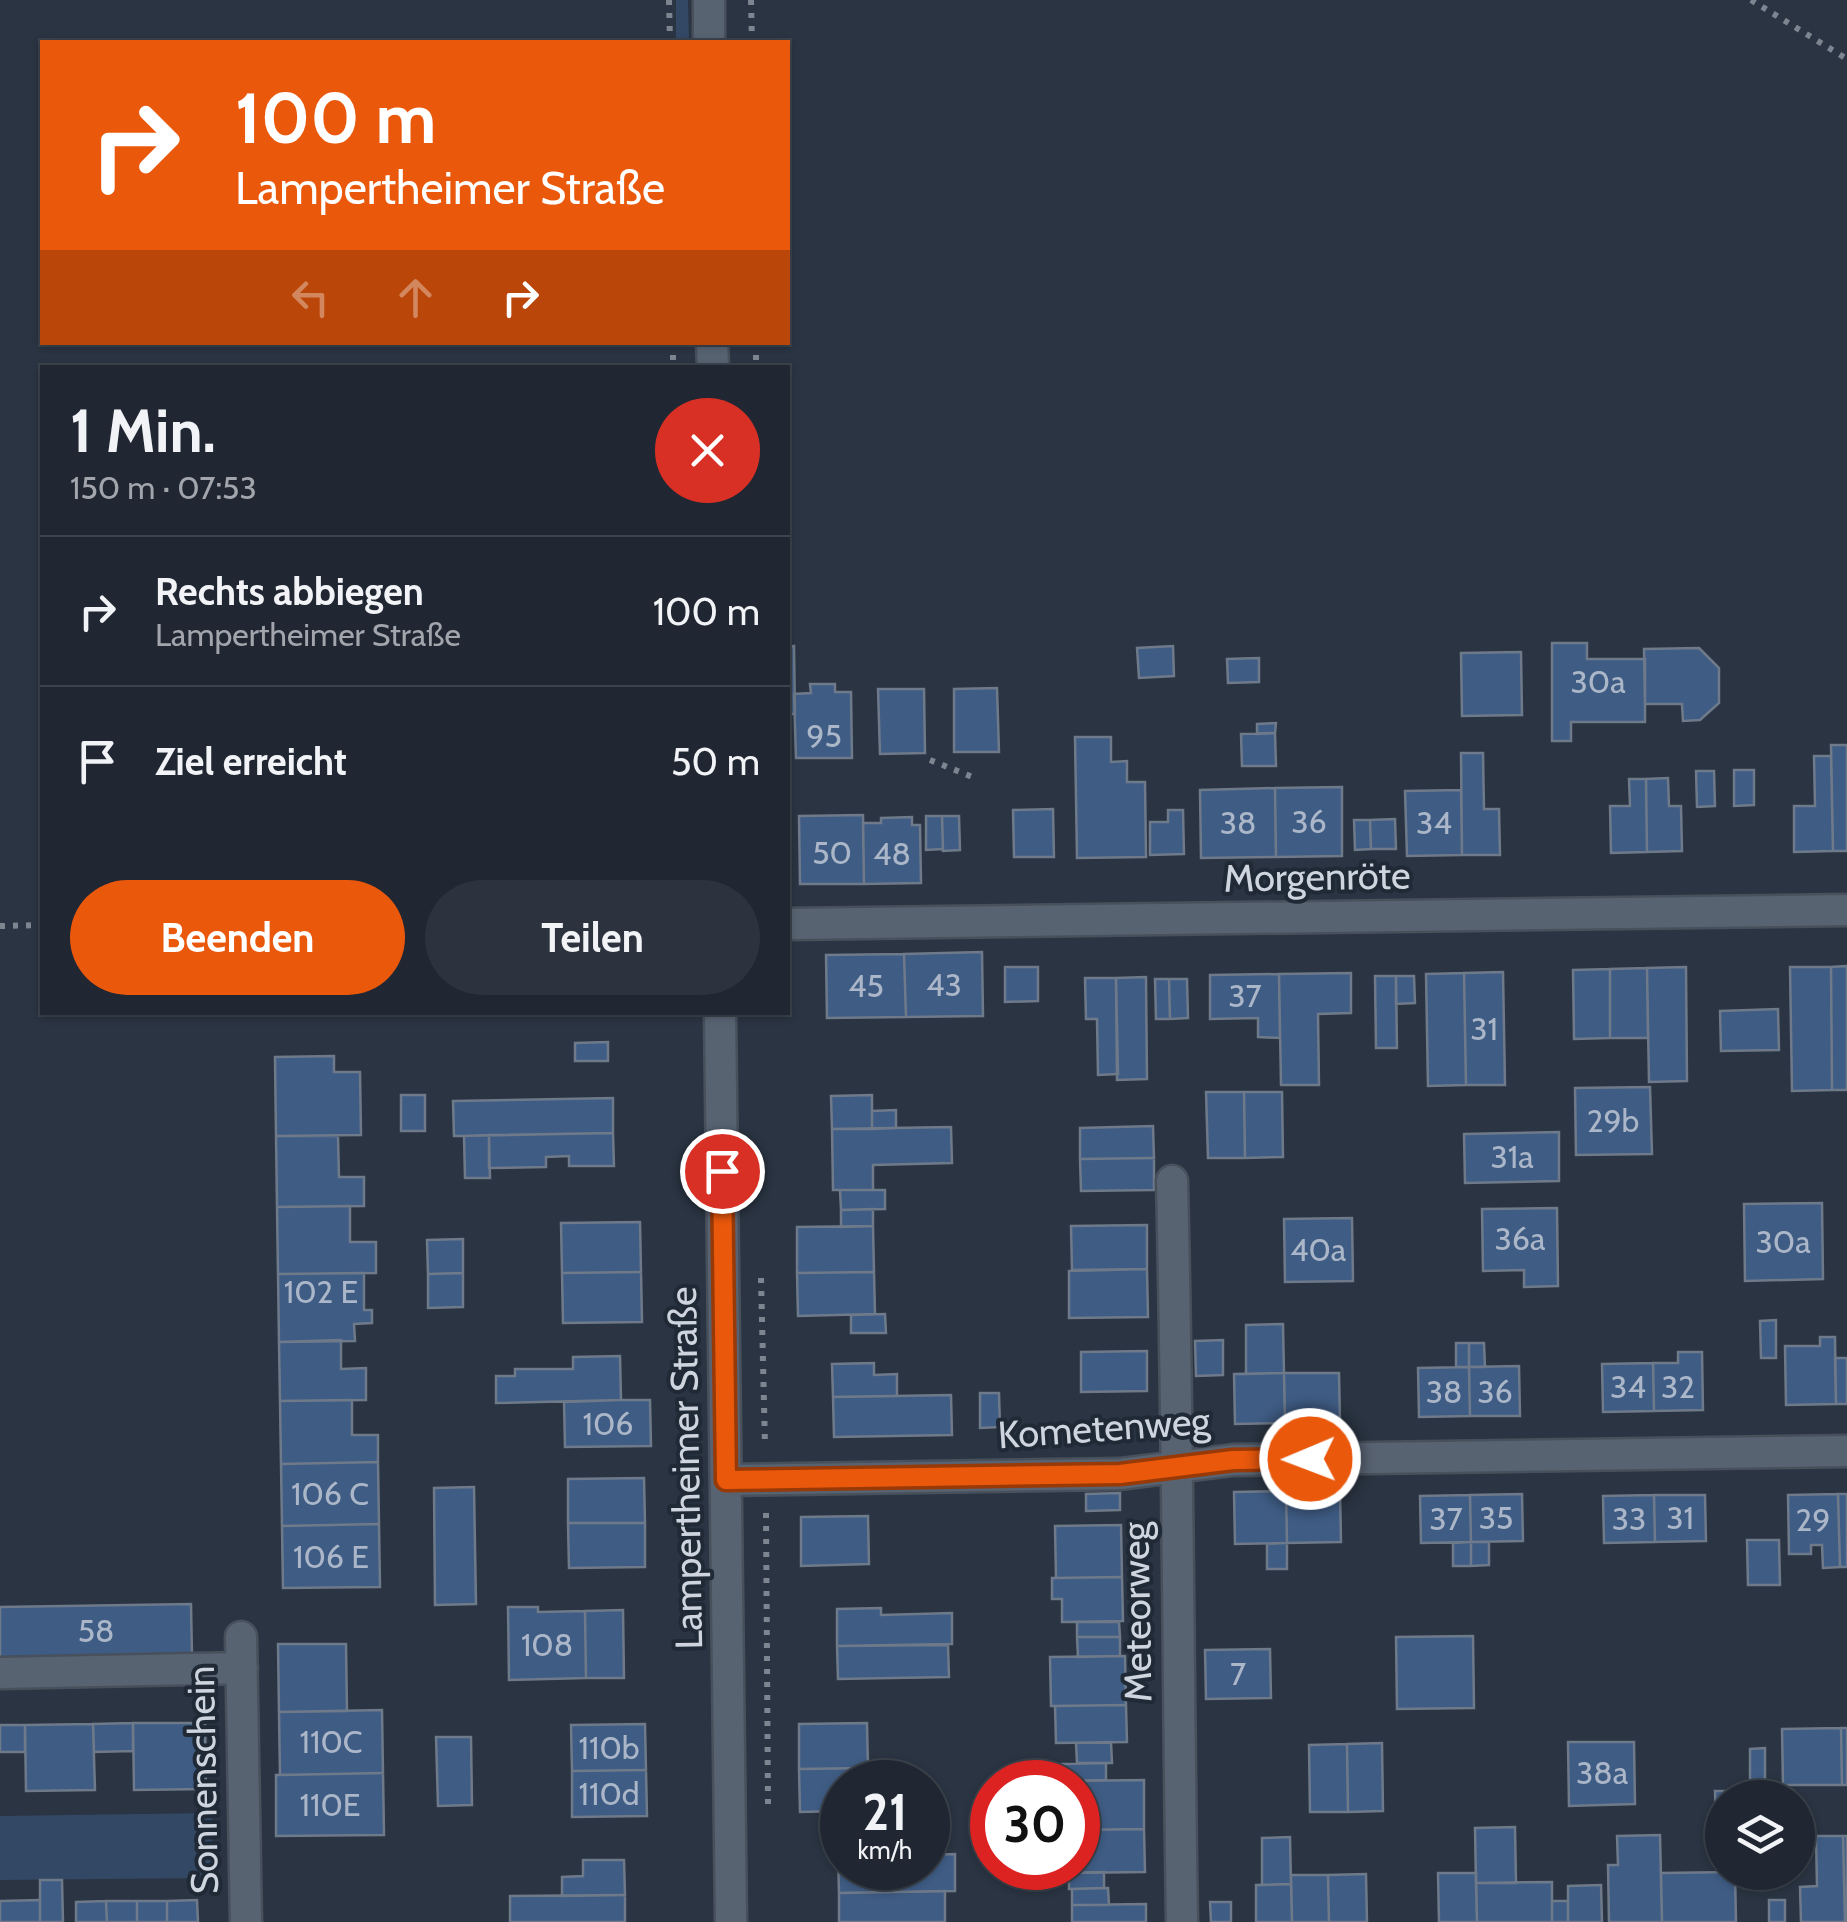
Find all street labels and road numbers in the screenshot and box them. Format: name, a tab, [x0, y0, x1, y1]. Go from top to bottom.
street label: Morgenröte	[1223, 851, 1411, 902]
street label: Lampertheimer Straße	[659, 1286, 712, 1650]
street label: Kometenweg	[996, 1397, 1213, 1458]
street label: Meteorweg	[1111, 1520, 1162, 1703]
street label: Sonnenschein	[177, 1665, 228, 1895]

